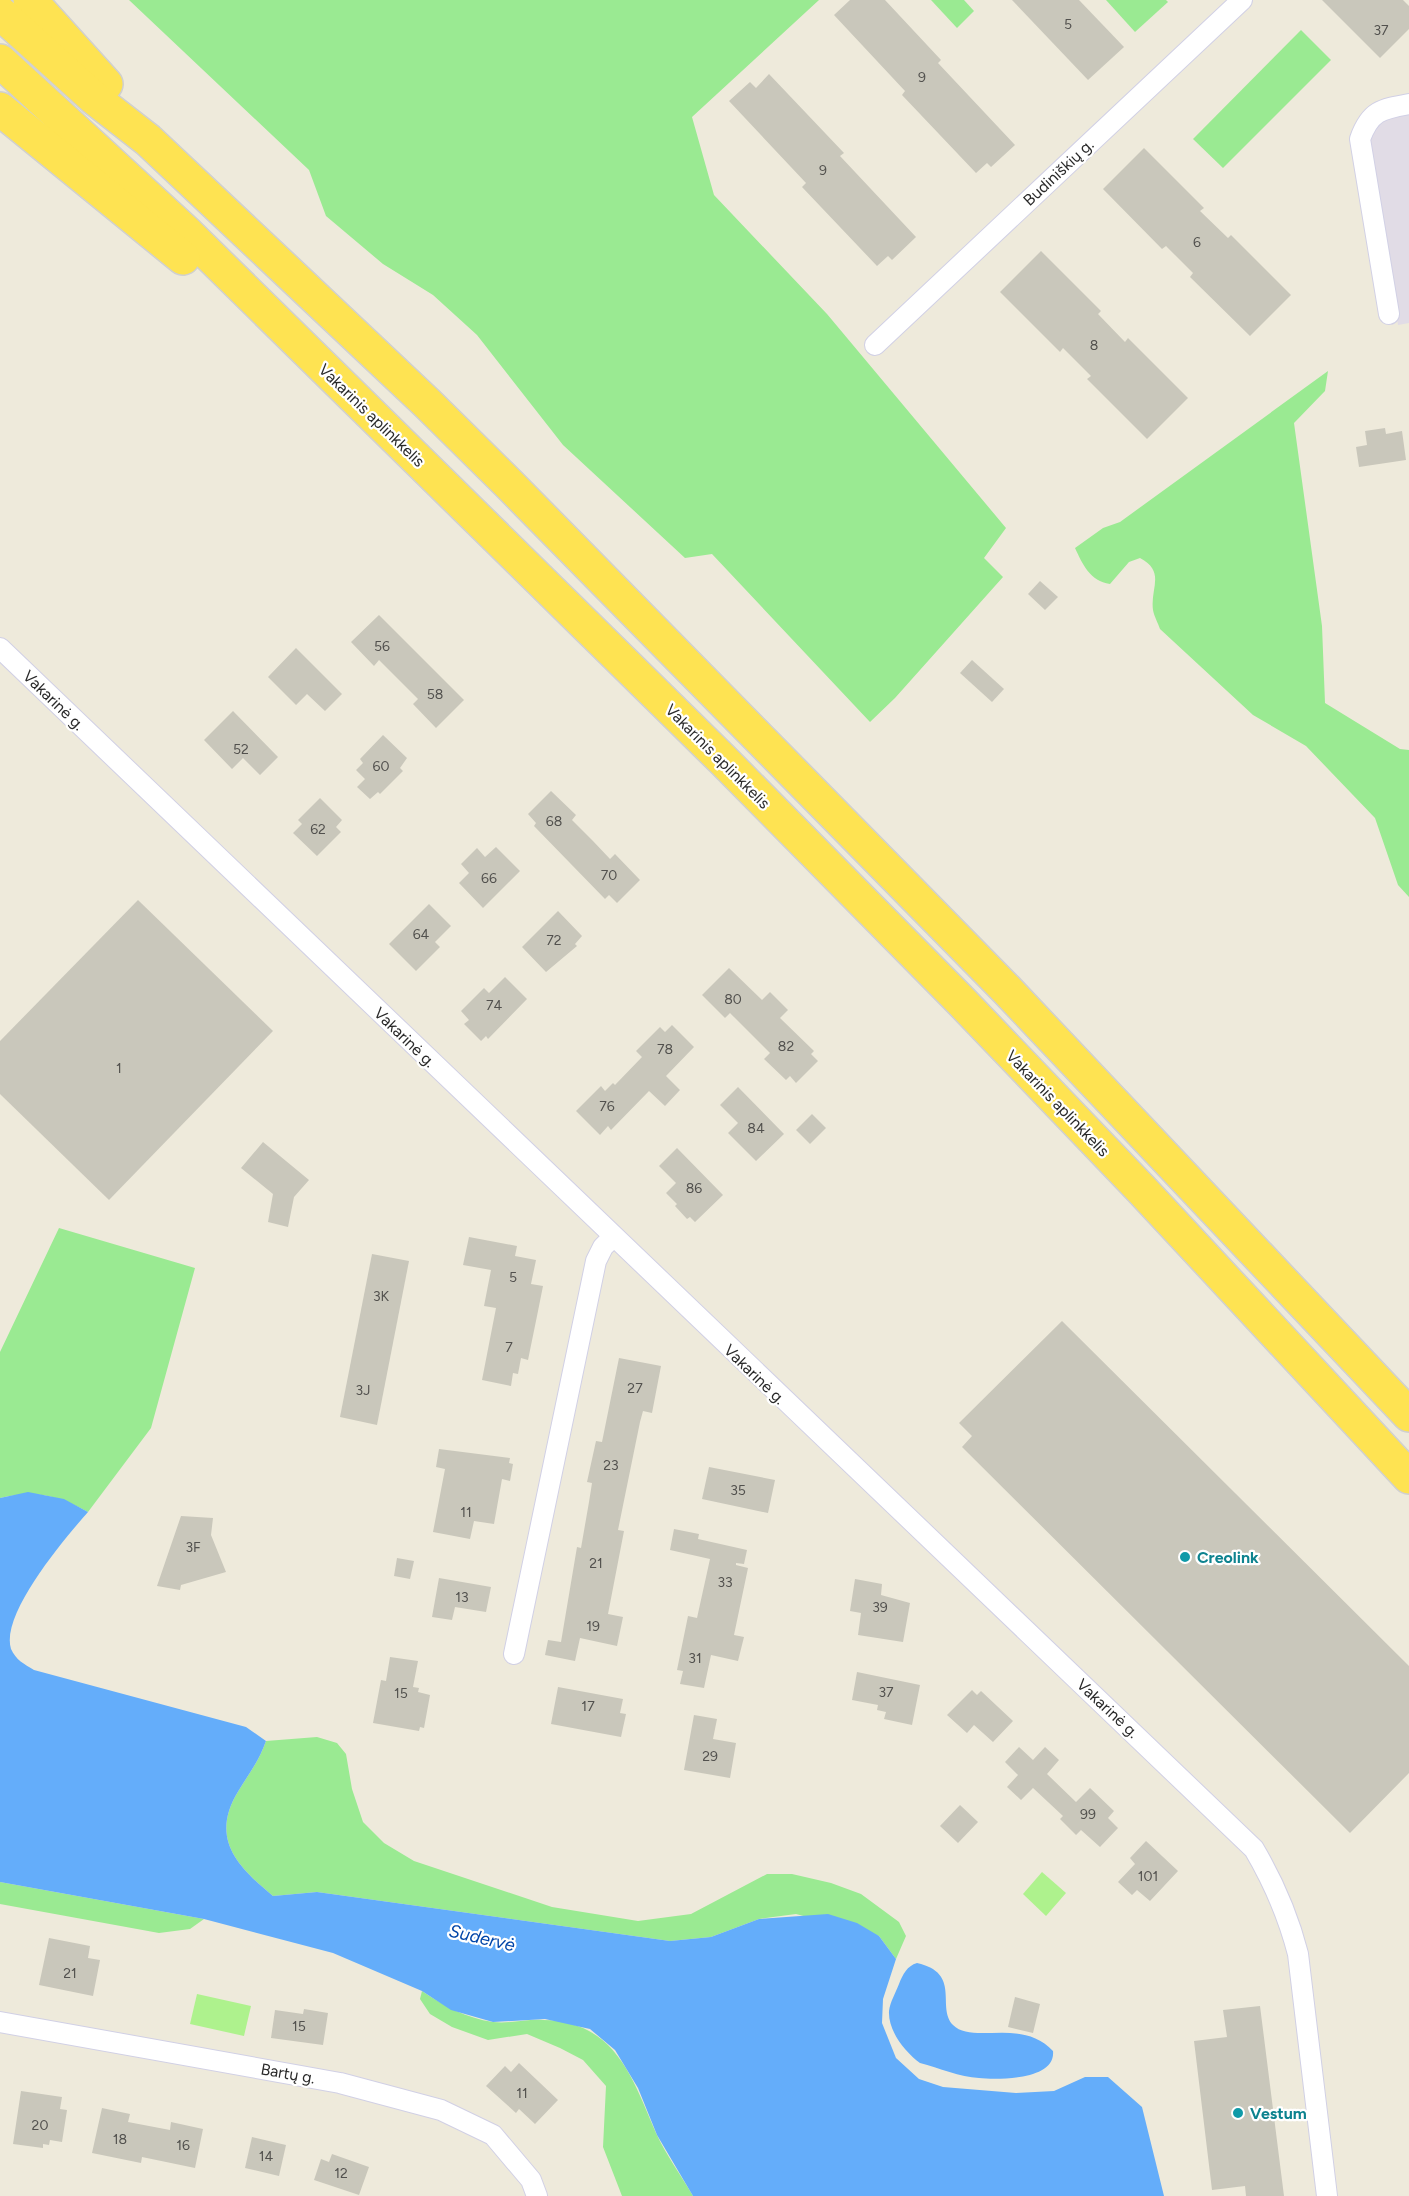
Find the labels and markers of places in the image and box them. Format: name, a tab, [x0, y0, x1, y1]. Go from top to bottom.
place label: Creolink	[1197, 1548, 1259, 1567]
marker: Creolink	[1178, 1550, 1192, 1564]
place label: Vestum	[1250, 2104, 1307, 2123]
marker: Vestum	[1231, 2106, 1245, 2120]

